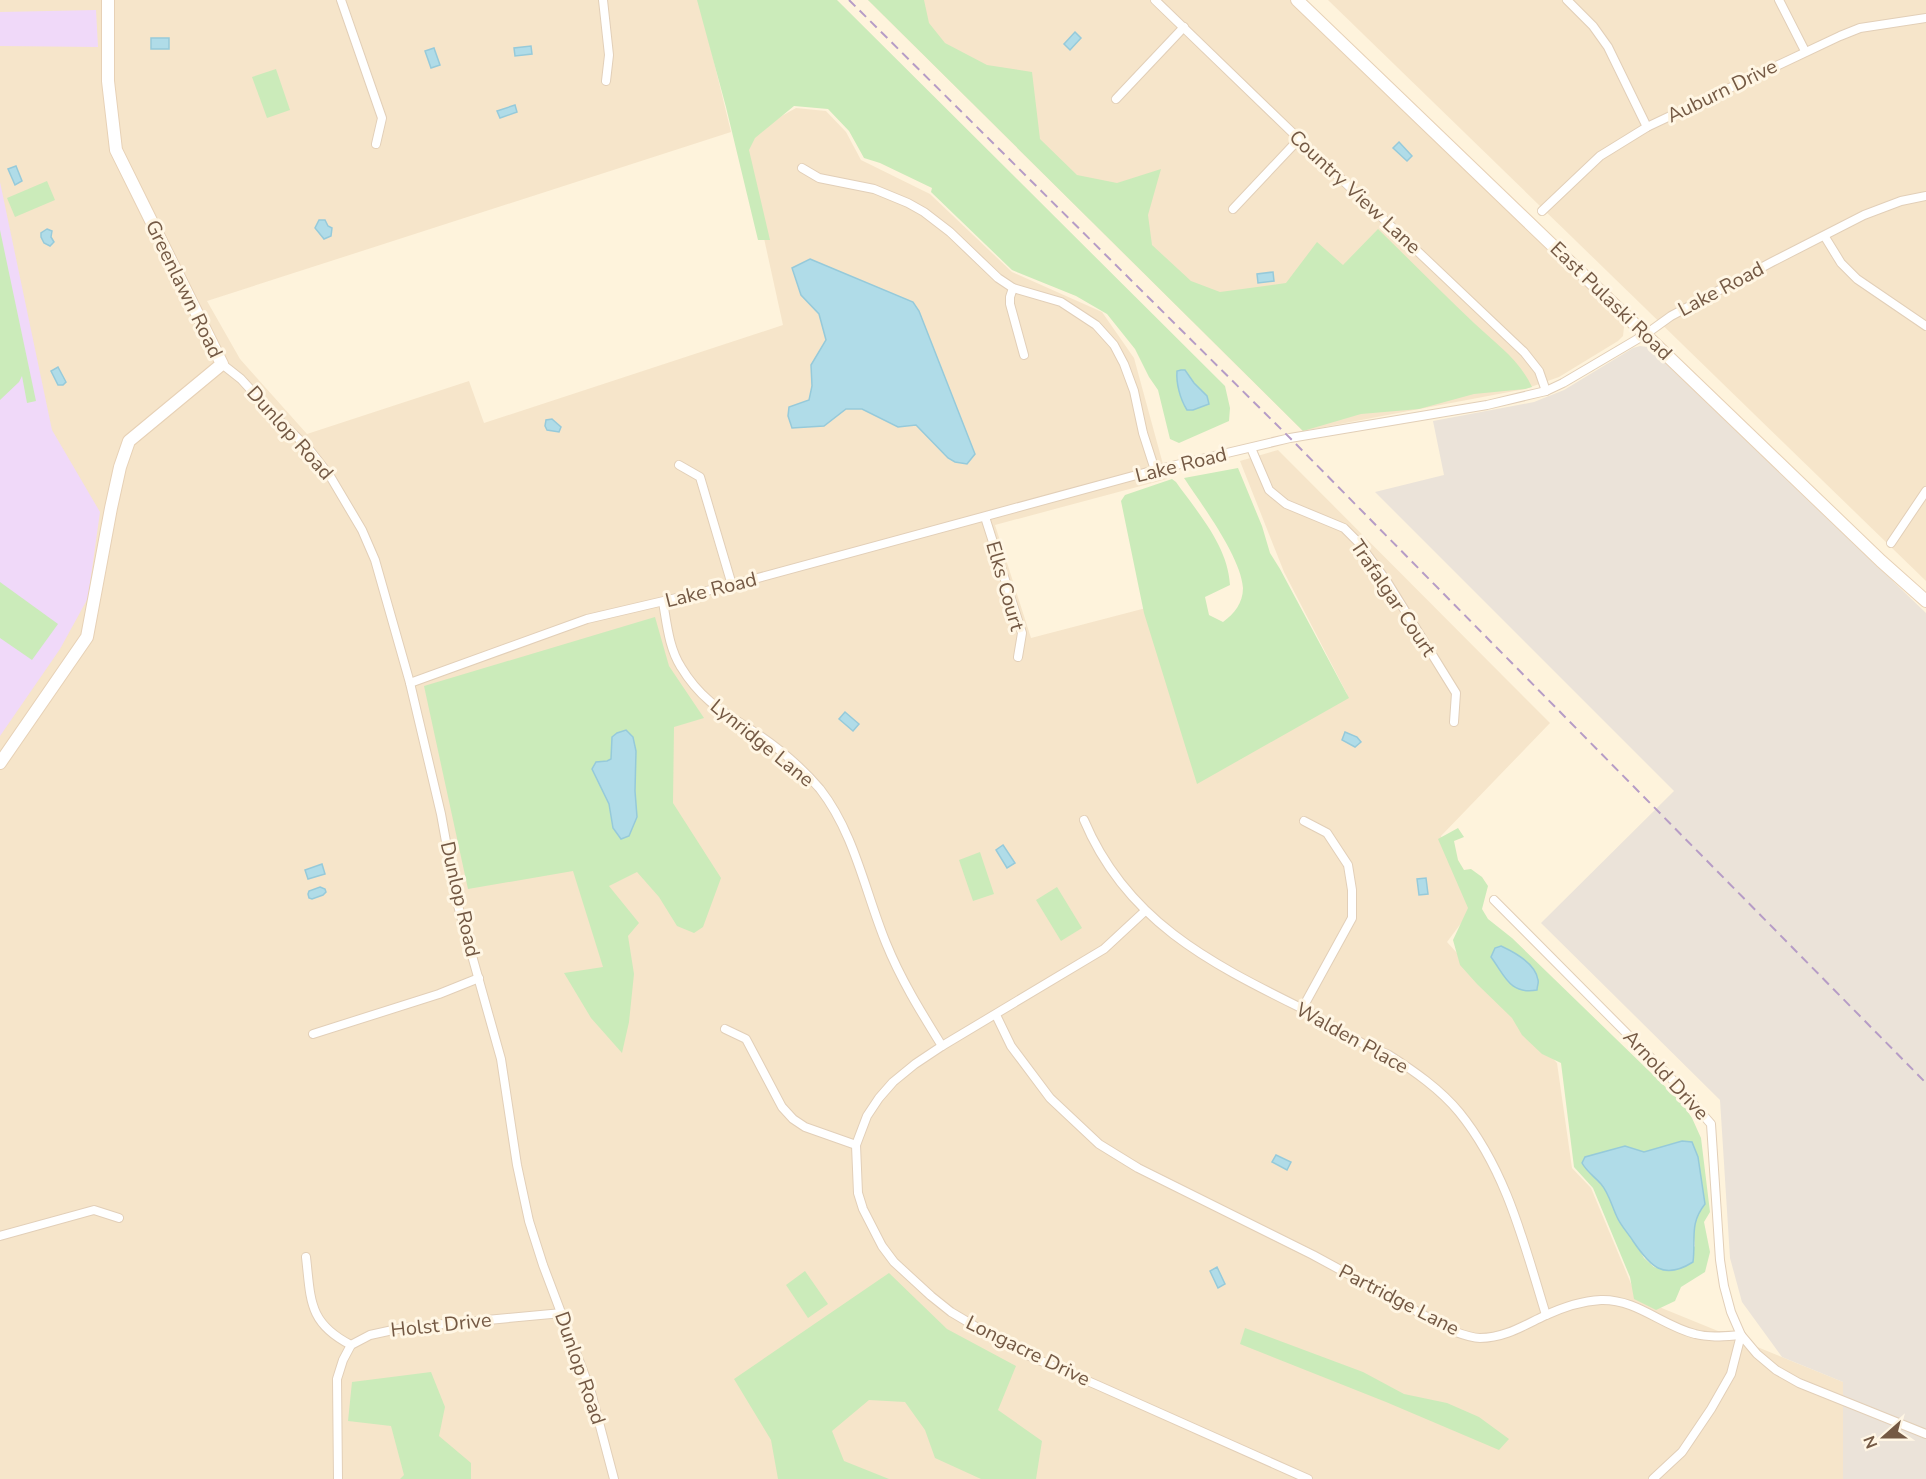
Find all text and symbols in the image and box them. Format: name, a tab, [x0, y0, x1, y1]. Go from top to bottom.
street label: Auburn Drive	[1662, 53, 1782, 129]
street label: Country View Lane	[1283, 124, 1427, 260]
street label: Greenlawn Road	[139, 215, 229, 363]
street label: East Pulaski Road	[1544, 236, 1678, 366]
street label: Lake Road	[1673, 255, 1769, 323]
street label: Dunlop Road	[241, 380, 339, 486]
street label: Lake Road	[1132, 441, 1230, 489]
street label: Trafalgar Court	[1344, 534, 1443, 663]
street label: Elks Court	[979, 538, 1031, 635]
street label: Lake Road	[662, 566, 760, 614]
street label: Lynridge Lane	[705, 693, 819, 793]
street label: Dunlop Road	[434, 839, 486, 959]
street label: Walden Place	[1291, 996, 1413, 1080]
street label: Arnold Drive	[1617, 1024, 1715, 1126]
street label: Partridge Lane	[1334, 1258, 1464, 1342]
street label: Holst Drive	[389, 1306, 493, 1344]
street label: Dunlop Road	[548, 1308, 612, 1428]
street label: Longacre Drive	[961, 1309, 1095, 1393]
north arrow	[1854, 1407, 1914, 1467]
text: N	[1859, 1432, 1883, 1452]

